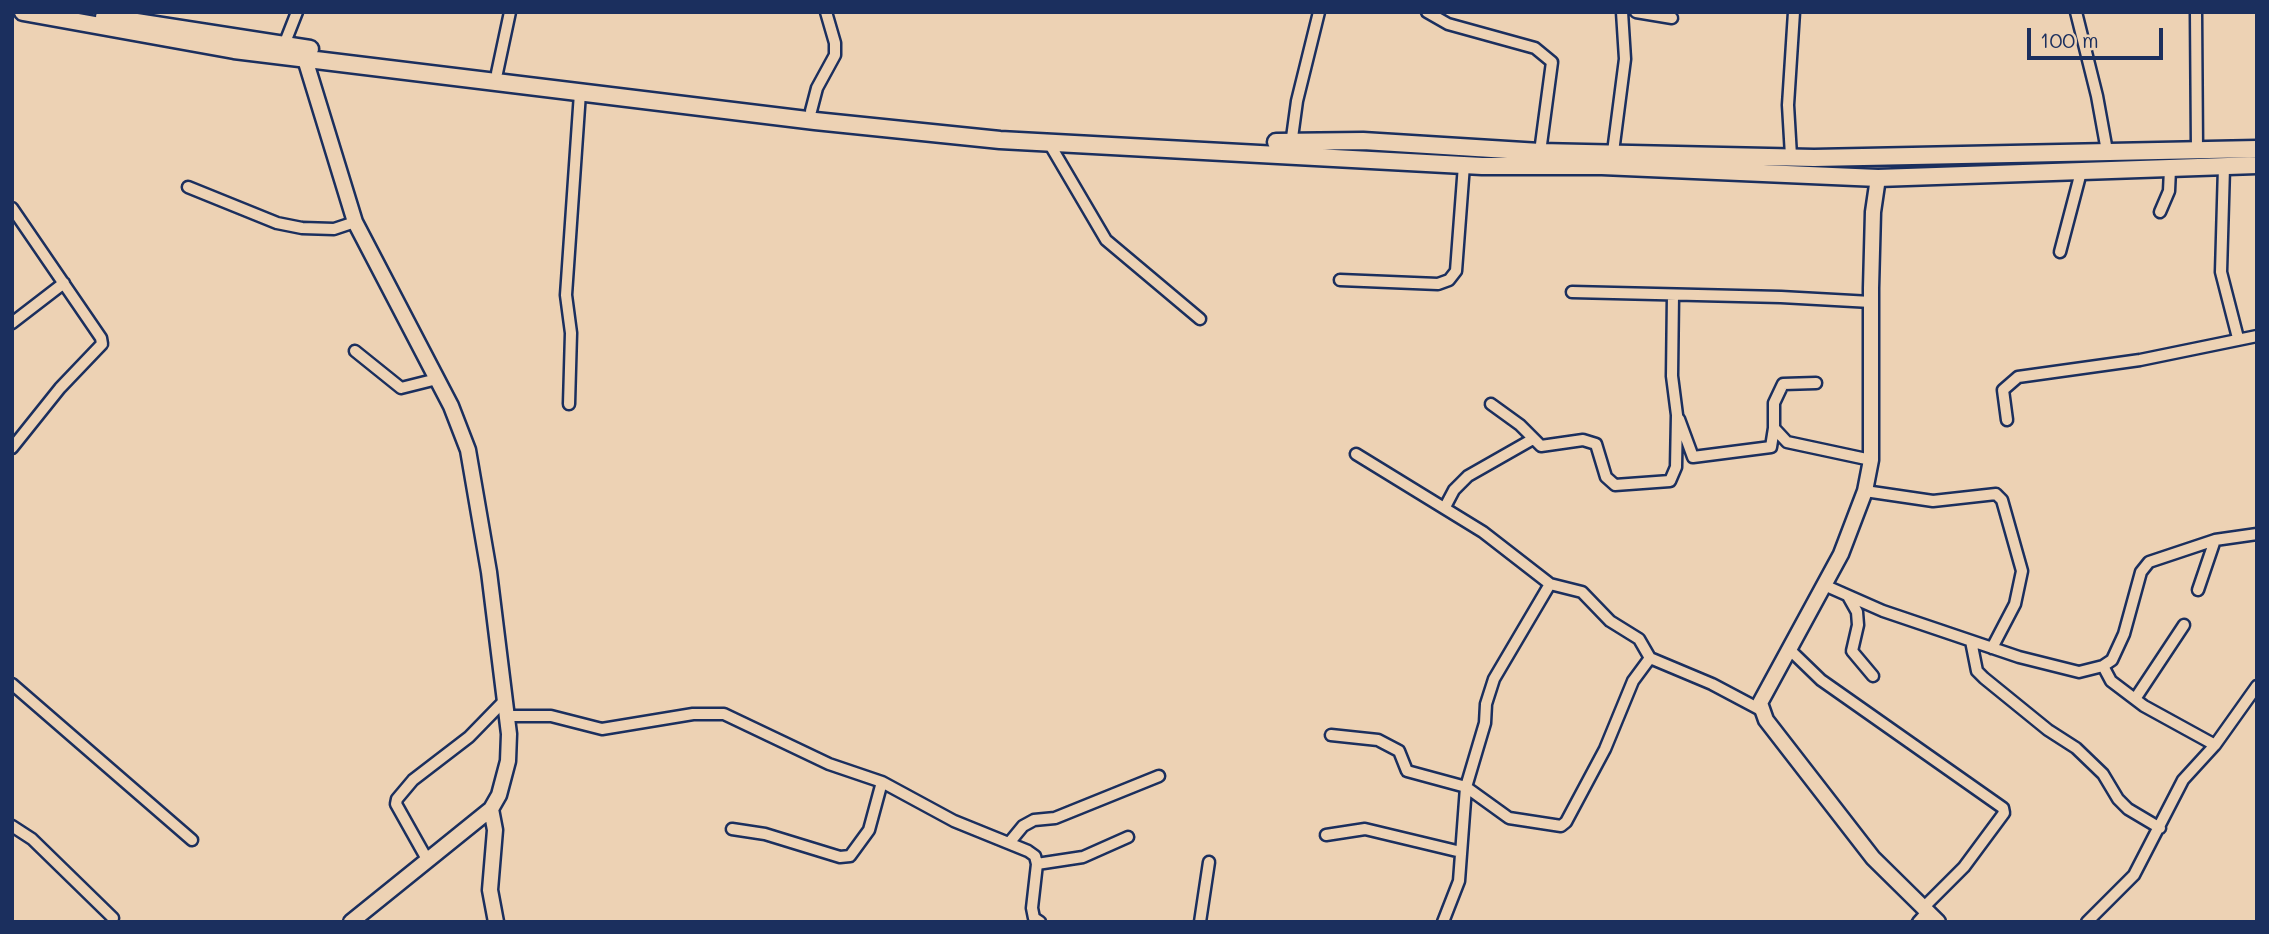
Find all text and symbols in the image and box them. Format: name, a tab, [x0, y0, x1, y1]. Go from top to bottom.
scale bar	[2031, 14, 2168, 58]
text: 100 m	[2040, 26, 2099, 53]

